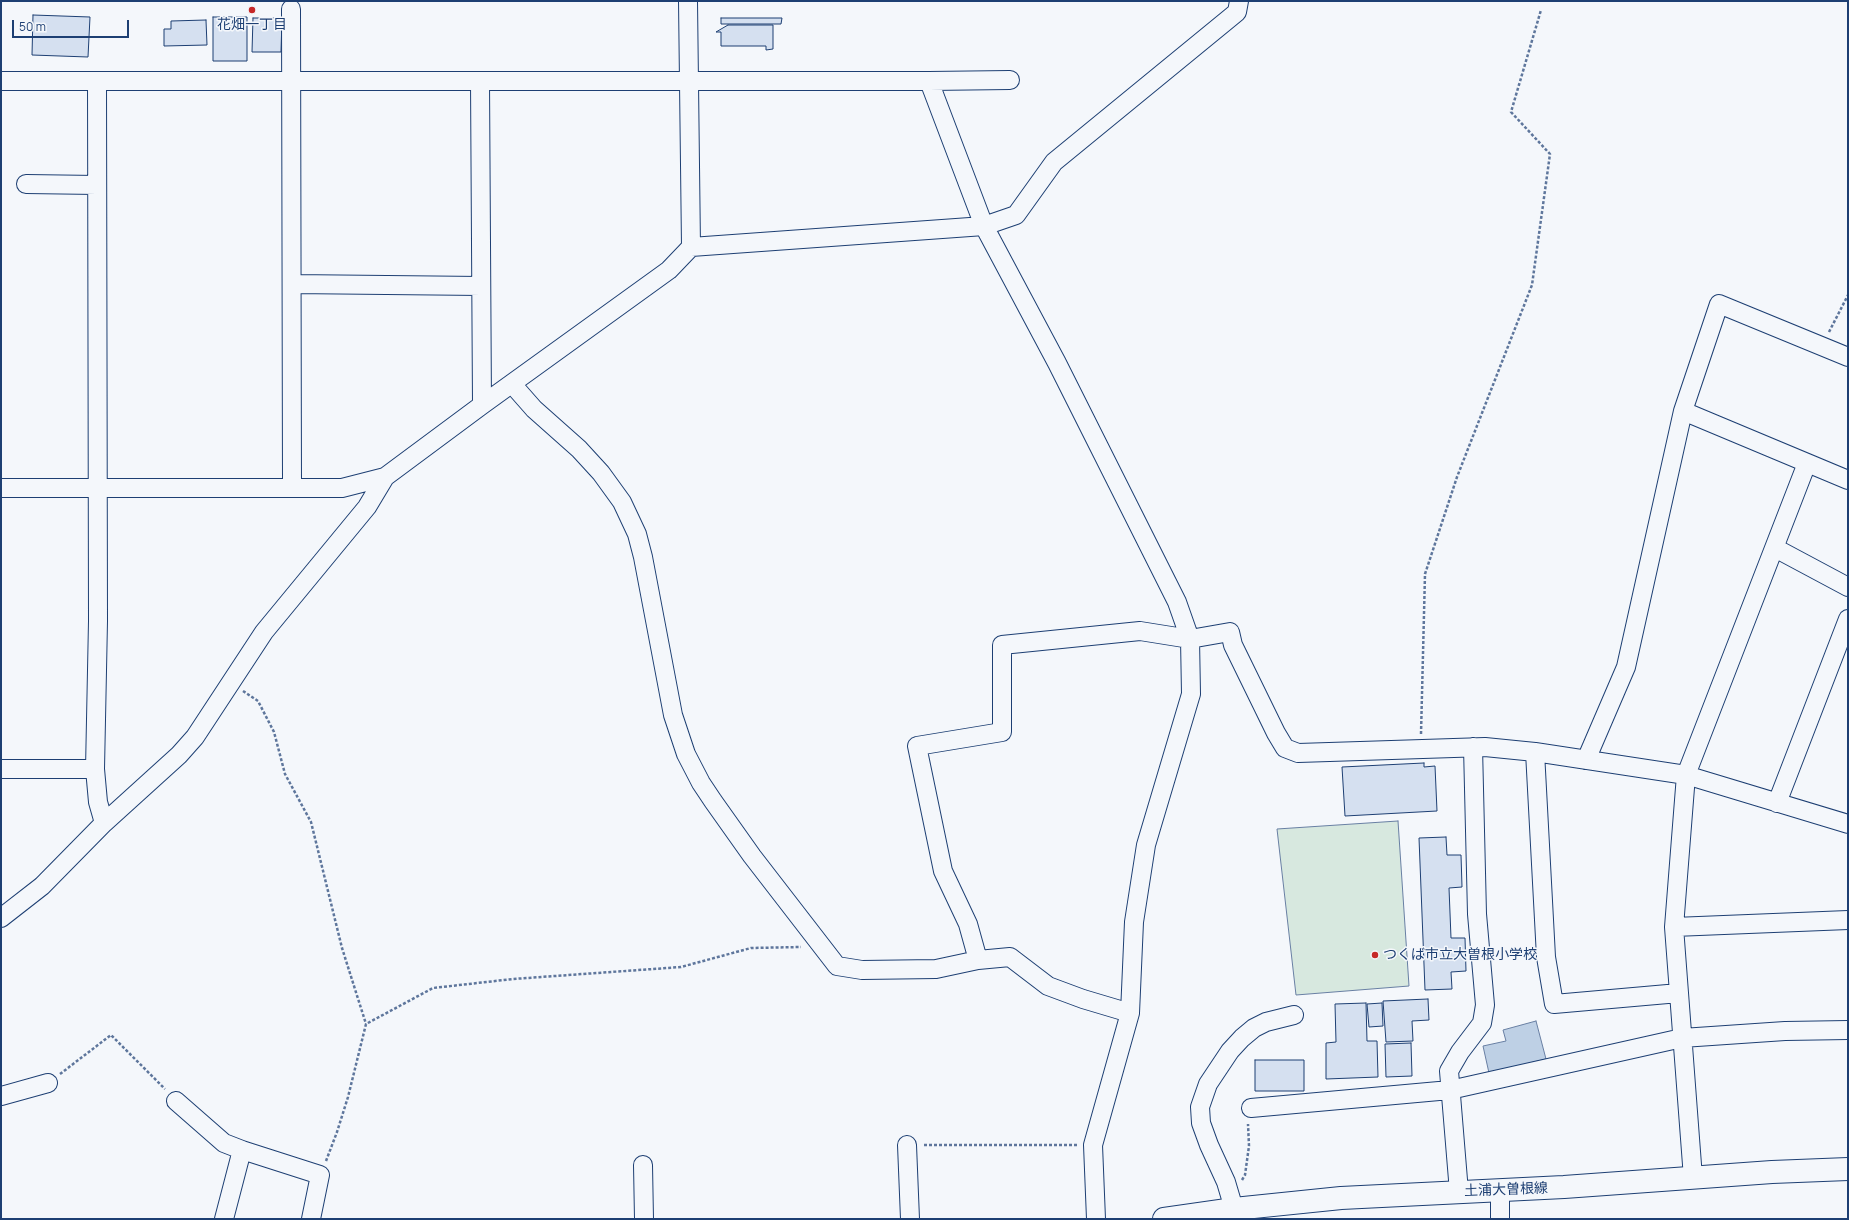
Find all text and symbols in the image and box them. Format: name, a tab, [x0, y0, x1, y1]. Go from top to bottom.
marker: 花畑一丁目	[247, 5, 257, 15]
scale bar	[14, 12, 131, 38]
place label: 花畑一丁目	[217, 17, 287, 33]
text: 50 m	[19, 18, 46, 35]
place label: つくば市立大曽根小学校	[1383, 947, 1537, 963]
marker: つくば市立大曽根小学校	[1370, 950, 1380, 960]
street label: 土浦大曽根線	[1464, 1180, 1548, 1200]

